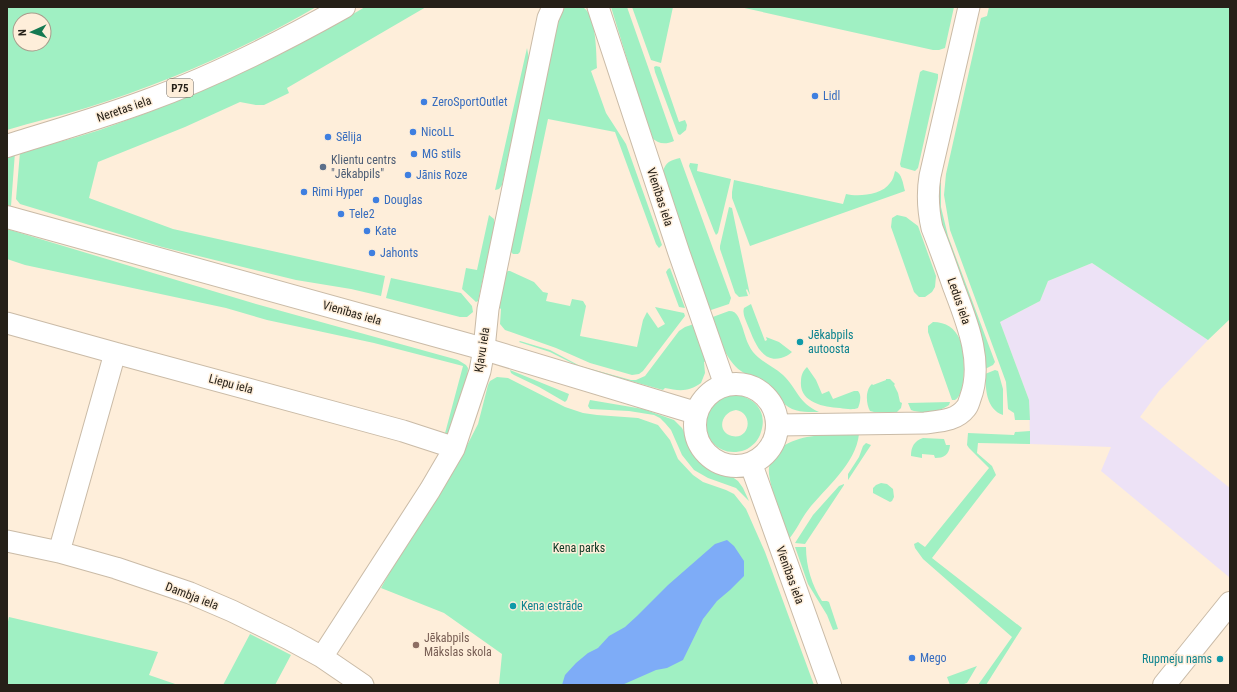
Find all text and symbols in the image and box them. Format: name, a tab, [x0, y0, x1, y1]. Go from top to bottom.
north arrow	[12, 12, 52, 52]
text: N	[16, 29, 29, 36]
road number: P75	[167, 79, 193, 97]
place label: Lidl	[823, 89, 840, 103]
marker: Lidl	[810, 91, 820, 101]
street label: Neretas iela	[95, 93, 153, 125]
place label: ZeroSportOutlet	[432, 95, 508, 109]
marker: ZeroSportOutlet	[419, 97, 429, 107]
place label: NicoLL	[421, 125, 454, 139]
marker: NicoLL	[408, 127, 418, 137]
place label: Sēlija	[336, 130, 362, 144]
marker: Sēlija	[323, 132, 333, 142]
place label: MG stils	[422, 147, 461, 161]
marker: MG stils	[409, 149, 419, 159]
place label: Klientu centrs "Jēkabpils"	[331, 153, 396, 181]
marker: Klientu centrs "Jēkabpils"	[318, 162, 328, 172]
street label: Vienības iela	[644, 166, 676, 228]
place label: Jānis Roze	[416, 168, 468, 182]
marker: Jānis Roze	[403, 170, 413, 180]
place label: Rimi Hyper	[312, 185, 364, 199]
marker: Rimi Hyper	[299, 187, 309, 197]
place label: Douglas	[384, 193, 423, 207]
marker: Douglas	[371, 195, 381, 205]
place label: Tele2	[349, 207, 375, 221]
marker: Tele2	[336, 209, 346, 219]
place label: Kate	[375, 224, 397, 238]
marker: Kate	[362, 226, 372, 236]
place label: Jahonts	[380, 246, 418, 260]
marker: Jahonts	[367, 248, 377, 258]
street label: Ledus iela	[945, 276, 974, 326]
street label: Vienības iela	[321, 298, 383, 328]
street label: Kļavu iela	[472, 326, 494, 374]
place label: Jēkabpils autoosta	[808, 328, 853, 356]
marker: Jēkabpils autoosta	[795, 337, 805, 347]
street label: Liepu iela	[207, 371, 255, 397]
park label: Kena parks	[553, 541, 605, 555]
street label: Vienības iela	[773, 544, 807, 606]
street label: Dambja iela	[164, 579, 221, 613]
place label: Kena estrāde	[521, 599, 583, 613]
marker: Kena estrāde	[508, 601, 518, 611]
place label: Jēkabpils Mākslas skola	[424, 631, 492, 659]
marker: Jēkabpils Mākslas skola	[411, 640, 421, 650]
place label: Mego	[920, 651, 947, 665]
place label: Rupmeju nams	[1142, 652, 1212, 666]
marker: Mego	[907, 653, 917, 663]
marker: Rupmeju nams	[1215, 654, 1225, 664]

